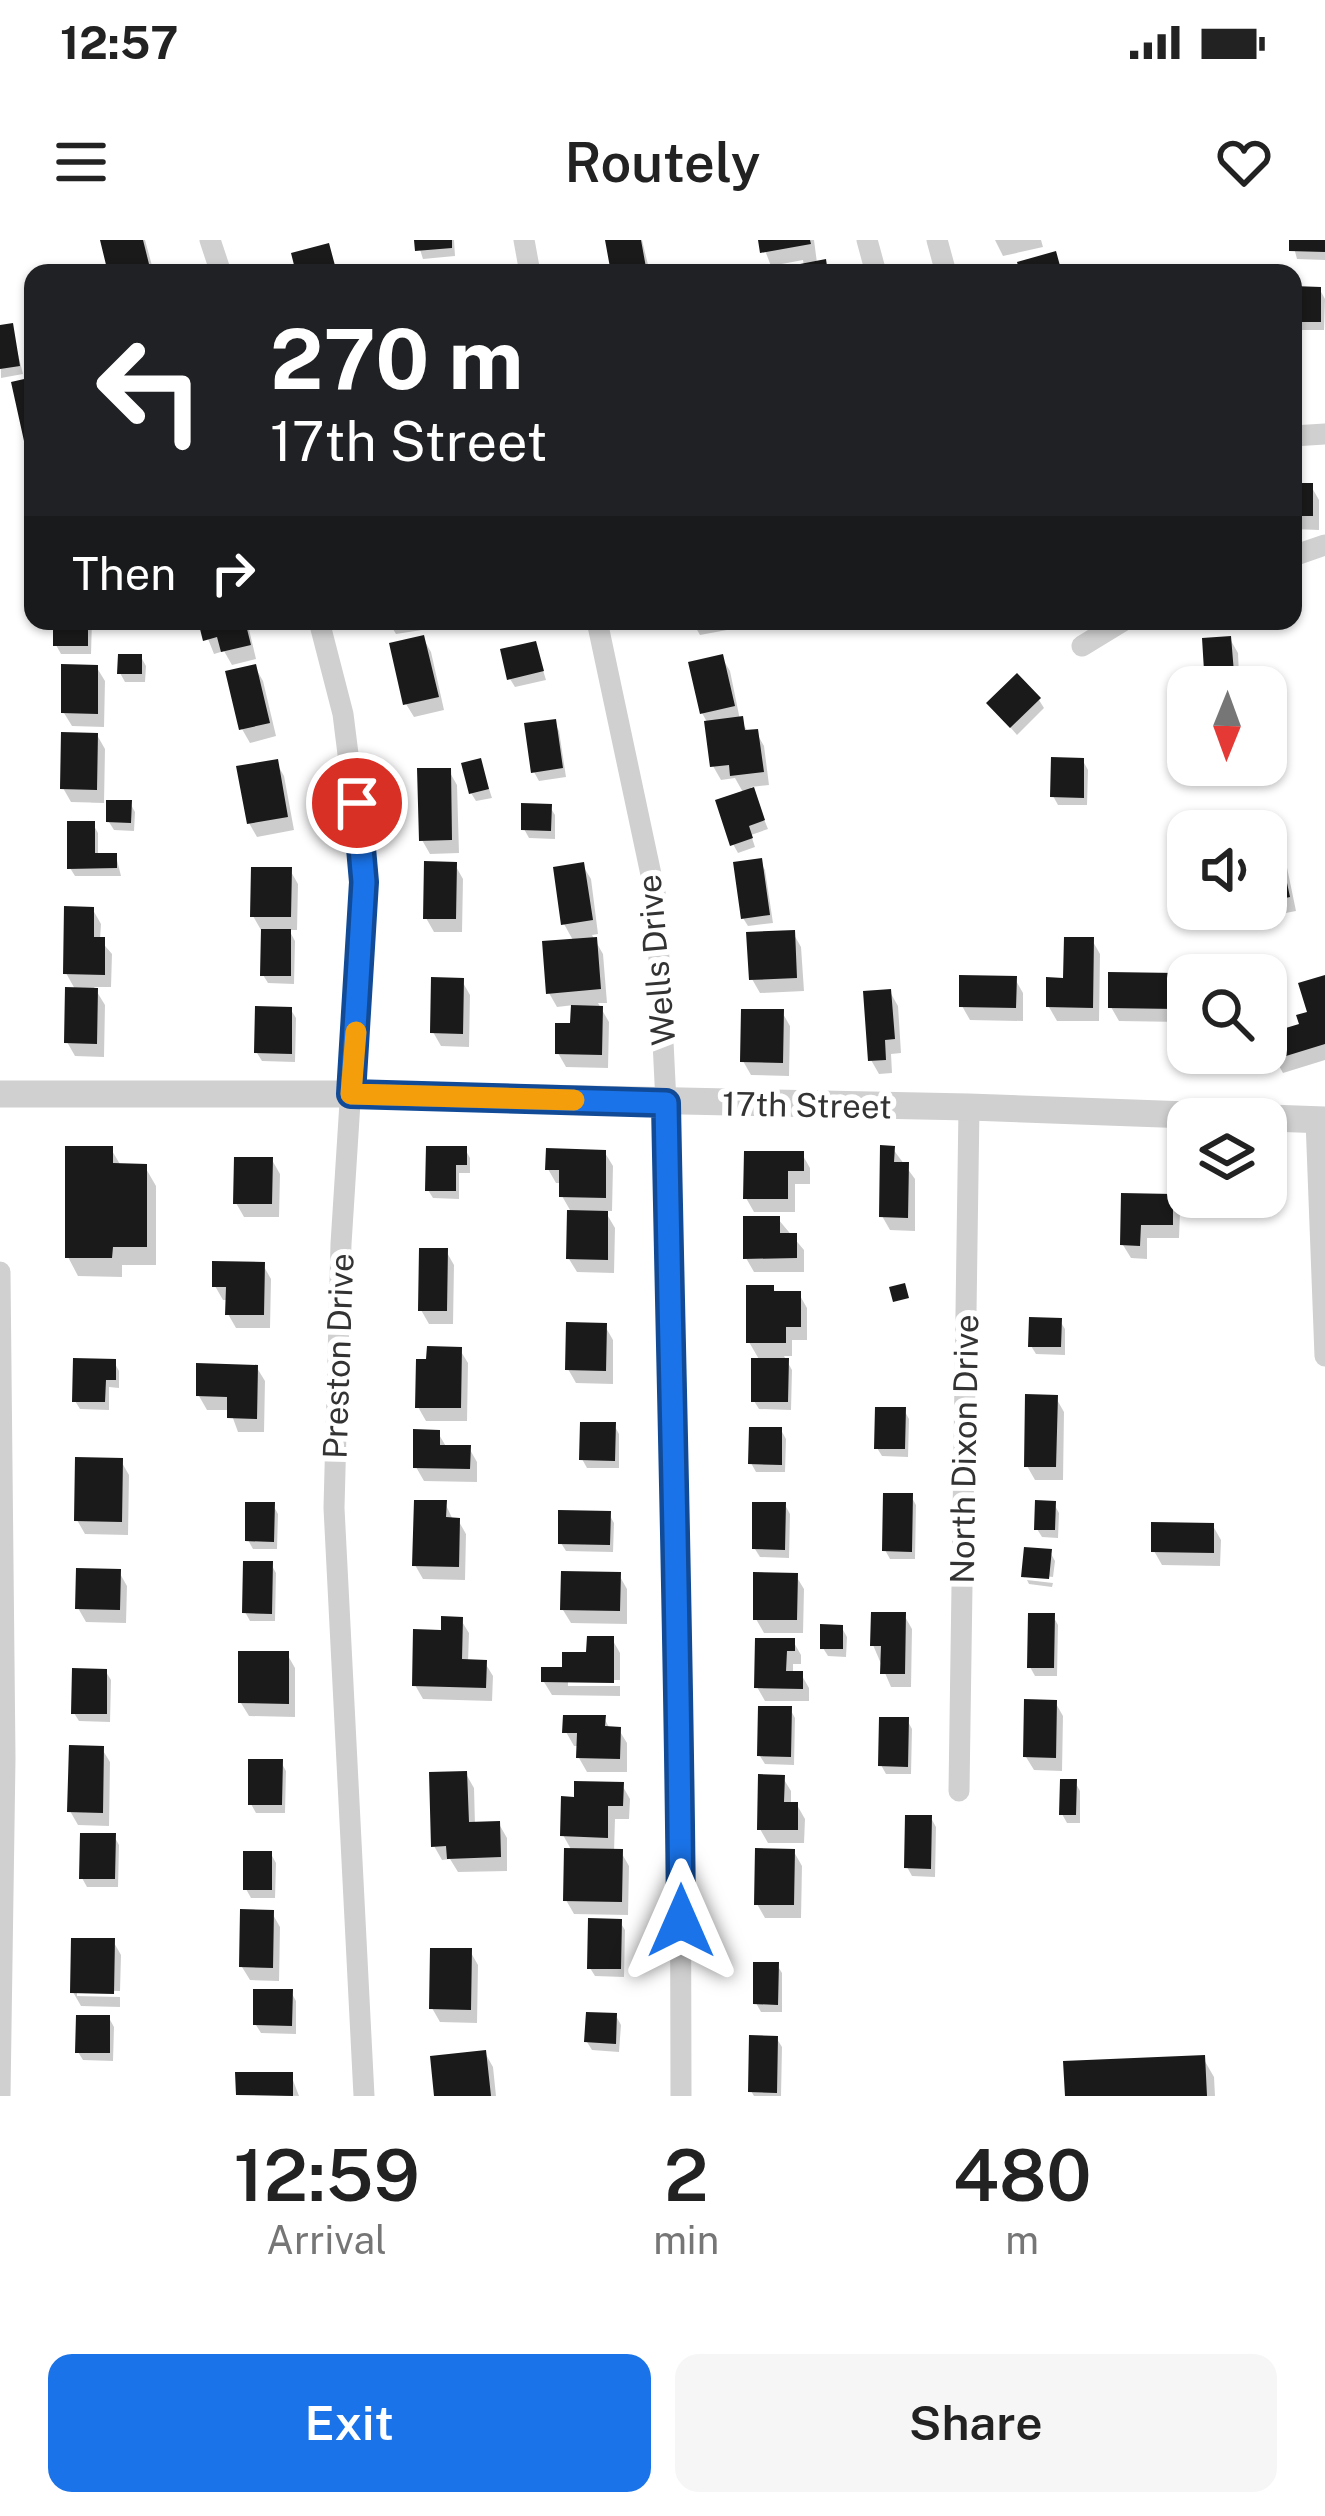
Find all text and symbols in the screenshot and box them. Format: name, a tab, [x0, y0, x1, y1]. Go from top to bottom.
text: 12:57	[60, 16, 179, 69]
icon: menu	[48, 129, 114, 195]
icon: heart	[1211, 129, 1277, 195]
text: Routely	[564, 131, 761, 194]
text: 270 m	[270, 309, 523, 408]
icon: left	[72, 312, 228, 468]
text: 17th Street	[270, 410, 547, 473]
icon: right	[200, 540, 266, 606]
text: Then	[72, 547, 176, 600]
north arrow	[1167, 666, 1287, 786]
map controls	[1167, 666, 1287, 1218]
pin	[306, 752, 408, 854]
icon: arrive	[324, 770, 390, 836]
button: sound	[1167, 810, 1287, 930]
street label: Wells Drive	[630, 873, 682, 1047]
button: search	[1167, 954, 1287, 1074]
street label: 17th Street	[722, 1085, 892, 1125]
button: layers	[1167, 1098, 1287, 1218]
street label: Preston Drive	[315, 1253, 361, 1459]
street label: North Dixon Drive	[943, 1314, 985, 1584]
position arrow	[618, 1858, 744, 1984]
text: 12:59	[233, 2133, 420, 2217]
text: 2	[664, 2133, 708, 2217]
text: 480	[953, 2133, 1092, 2217]
text: Arrival	[266, 2217, 387, 2263]
text: min	[653, 2217, 719, 2263]
text: m	[1005, 2217, 1039, 2263]
button: Exit	[48, 2354, 651, 2492]
button: Share	[675, 2354, 1277, 2492]

